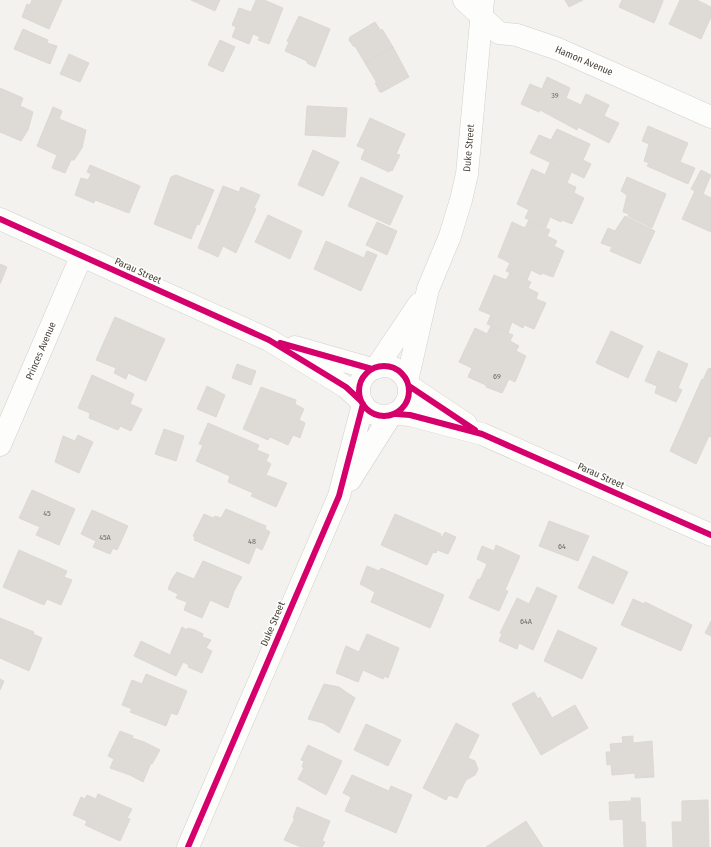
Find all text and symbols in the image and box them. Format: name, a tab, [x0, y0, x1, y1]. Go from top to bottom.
street label: Hamon Avenue	[553, 43, 615, 79]
house number: 39	[551, 91, 559, 100]
street label: Duke Street	[461, 123, 477, 172]
street label: Parau Street	[113, 255, 164, 287]
street label: Princes Avenue	[23, 320, 59, 382]
house number: 69	[493, 372, 501, 381]
street label: Parau Street	[576, 460, 627, 492]
house number: 45	[43, 509, 51, 518]
house number: 45A	[99, 533, 112, 542]
house number: 48	[248, 537, 256, 546]
house number: 64	[558, 542, 566, 551]
street label: Duke Street	[258, 599, 288, 648]
house number: 64A	[520, 617, 533, 626]

